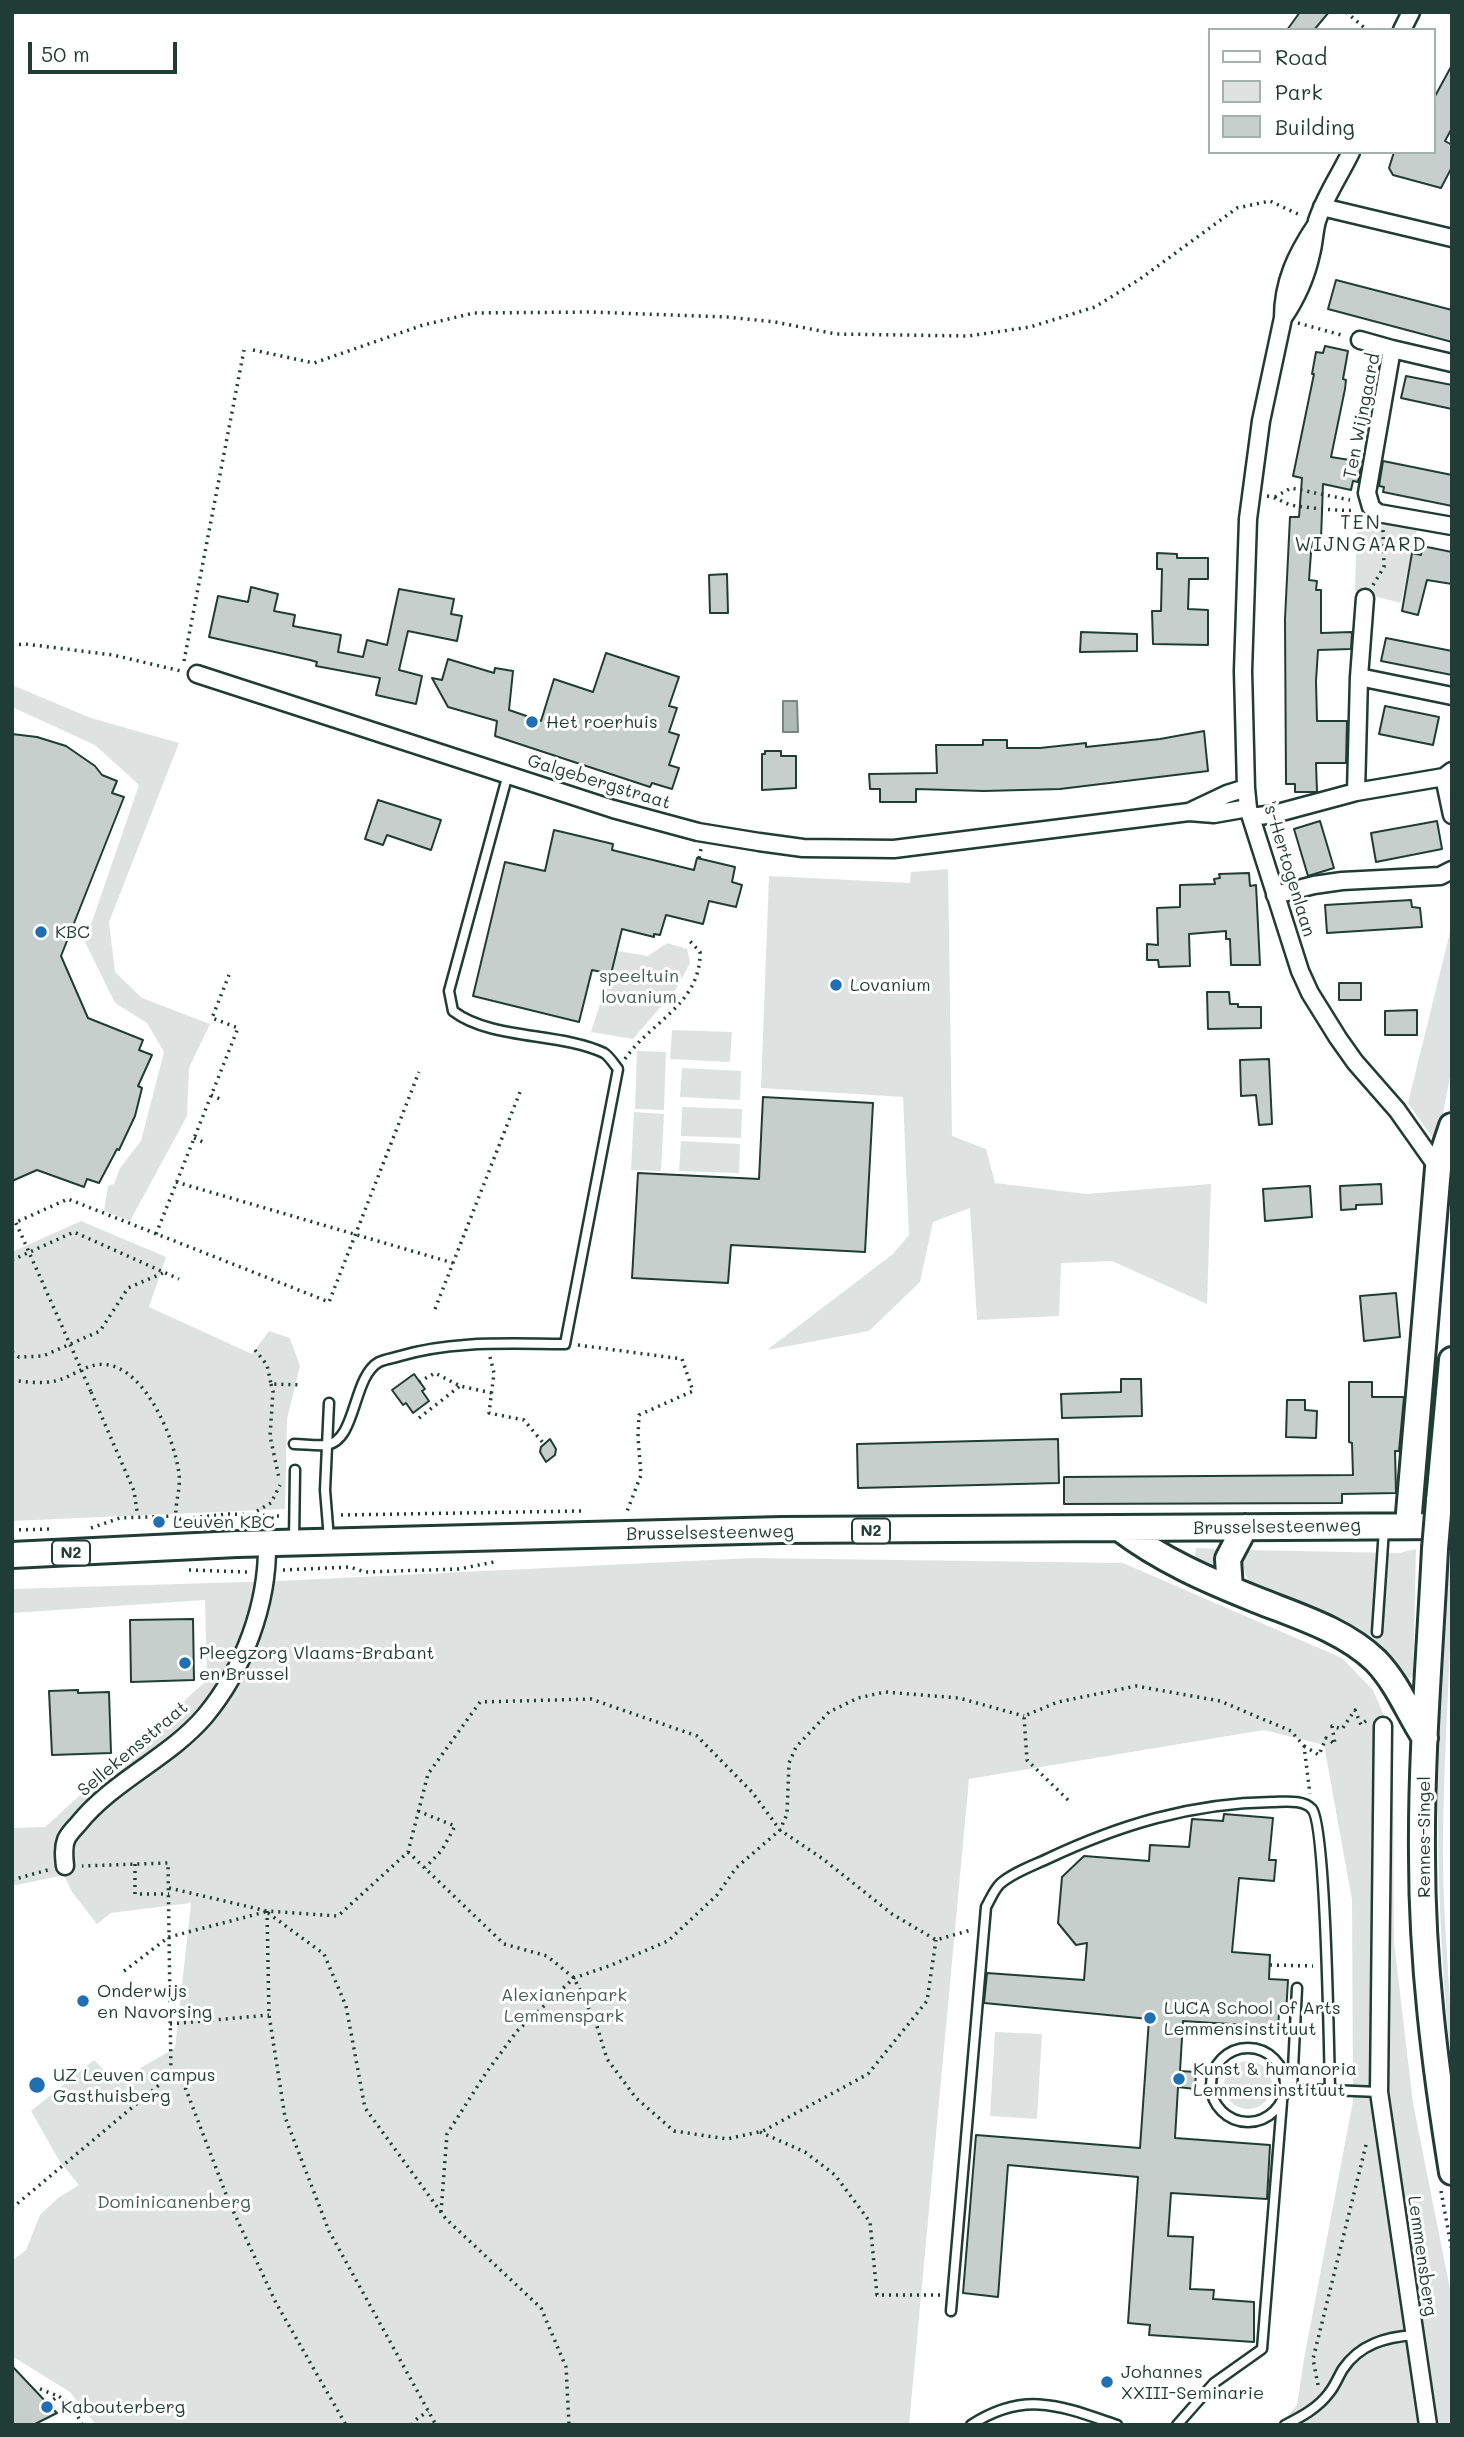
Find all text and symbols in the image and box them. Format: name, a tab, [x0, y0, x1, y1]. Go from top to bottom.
scale bar	[32, 28, 180, 72]
legend	[1208, 28, 1436, 154]
text: 50 m	[41, 40, 90, 67]
text: Road	[1275, 43, 1327, 70]
text: Park	[1275, 78, 1323, 105]
text: Building	[1275, 113, 1355, 140]
street label: Ten Wijngaard	[1339, 351, 1385, 481]
district label: TEN WIJNGAARD	[1296, 512, 1426, 556]
place label: Het roerhuis	[546, 711, 658, 733]
marker: Het roerhuis	[524, 714, 540, 730]
street label: Galgebergstraat	[525, 750, 673, 814]
street label: 's-Hertogenlaan	[1258, 799, 1320, 939]
place label: KBC	[55, 921, 90, 943]
marker: KBC	[33, 924, 49, 940]
park label: speeltuin lovanium	[599, 965, 679, 1007]
place label: Lovanium	[850, 974, 931, 996]
marker: Lovanium	[828, 977, 844, 993]
place label: Leuven KBC	[173, 1511, 275, 1533]
marker: Leuven KBC	[151, 1514, 167, 1530]
street label: Brusselsesteenweg	[1193, 1515, 1361, 1539]
road number: N2	[852, 1518, 890, 1544]
street label: Brusselsesteenweg	[626, 1521, 794, 1545]
road number: N2	[52, 1540, 90, 1566]
place label: Pleegzorg Vlaams-Brabant en Brussel	[199, 1642, 434, 1684]
marker: Pleegzorg Vlaams-Brabant en Brussel	[177, 1655, 193, 1671]
street label: Sellekensstraat	[74, 1697, 192, 1801]
street label: Rennes-Singel	[1413, 1776, 1435, 1898]
place label: Onderwijs en Navorsing	[97, 1980, 212, 2022]
park label: Alexianenpark Lemmenspark	[501, 1984, 627, 2026]
marker: Onderwijs en Navorsing	[75, 1993, 91, 2009]
place label: LUCA School of Arts Lemmensinstituut	[1164, 1997, 1341, 2039]
marker: LUCA School of Arts Lemmensinstituut	[1142, 2010, 1158, 2026]
place label: Kunst & humanoria Lemmensinstituut	[1193, 2058, 1357, 2100]
place label: UZ Leuven campus Gasthuisberg	[53, 2064, 216, 2106]
marker: Kunst & humanoria Lemmensinstituut	[1171, 2071, 1187, 2087]
marker: UZ Leuven campus Gasthuisberg	[27, 2075, 47, 2095]
park label: Dominicanenberg	[97, 2191, 251, 2213]
street label: Lemmensberg	[1403, 2194, 1441, 2318]
place label: Johannes XXIII-Seminarie	[1121, 2361, 1264, 2404]
marker: Johannes XXIII-Seminarie	[1099, 2374, 1115, 2390]
place label: Kabouterberg	[61, 2396, 185, 2418]
marker: Kabouterberg	[39, 2399, 55, 2415]

